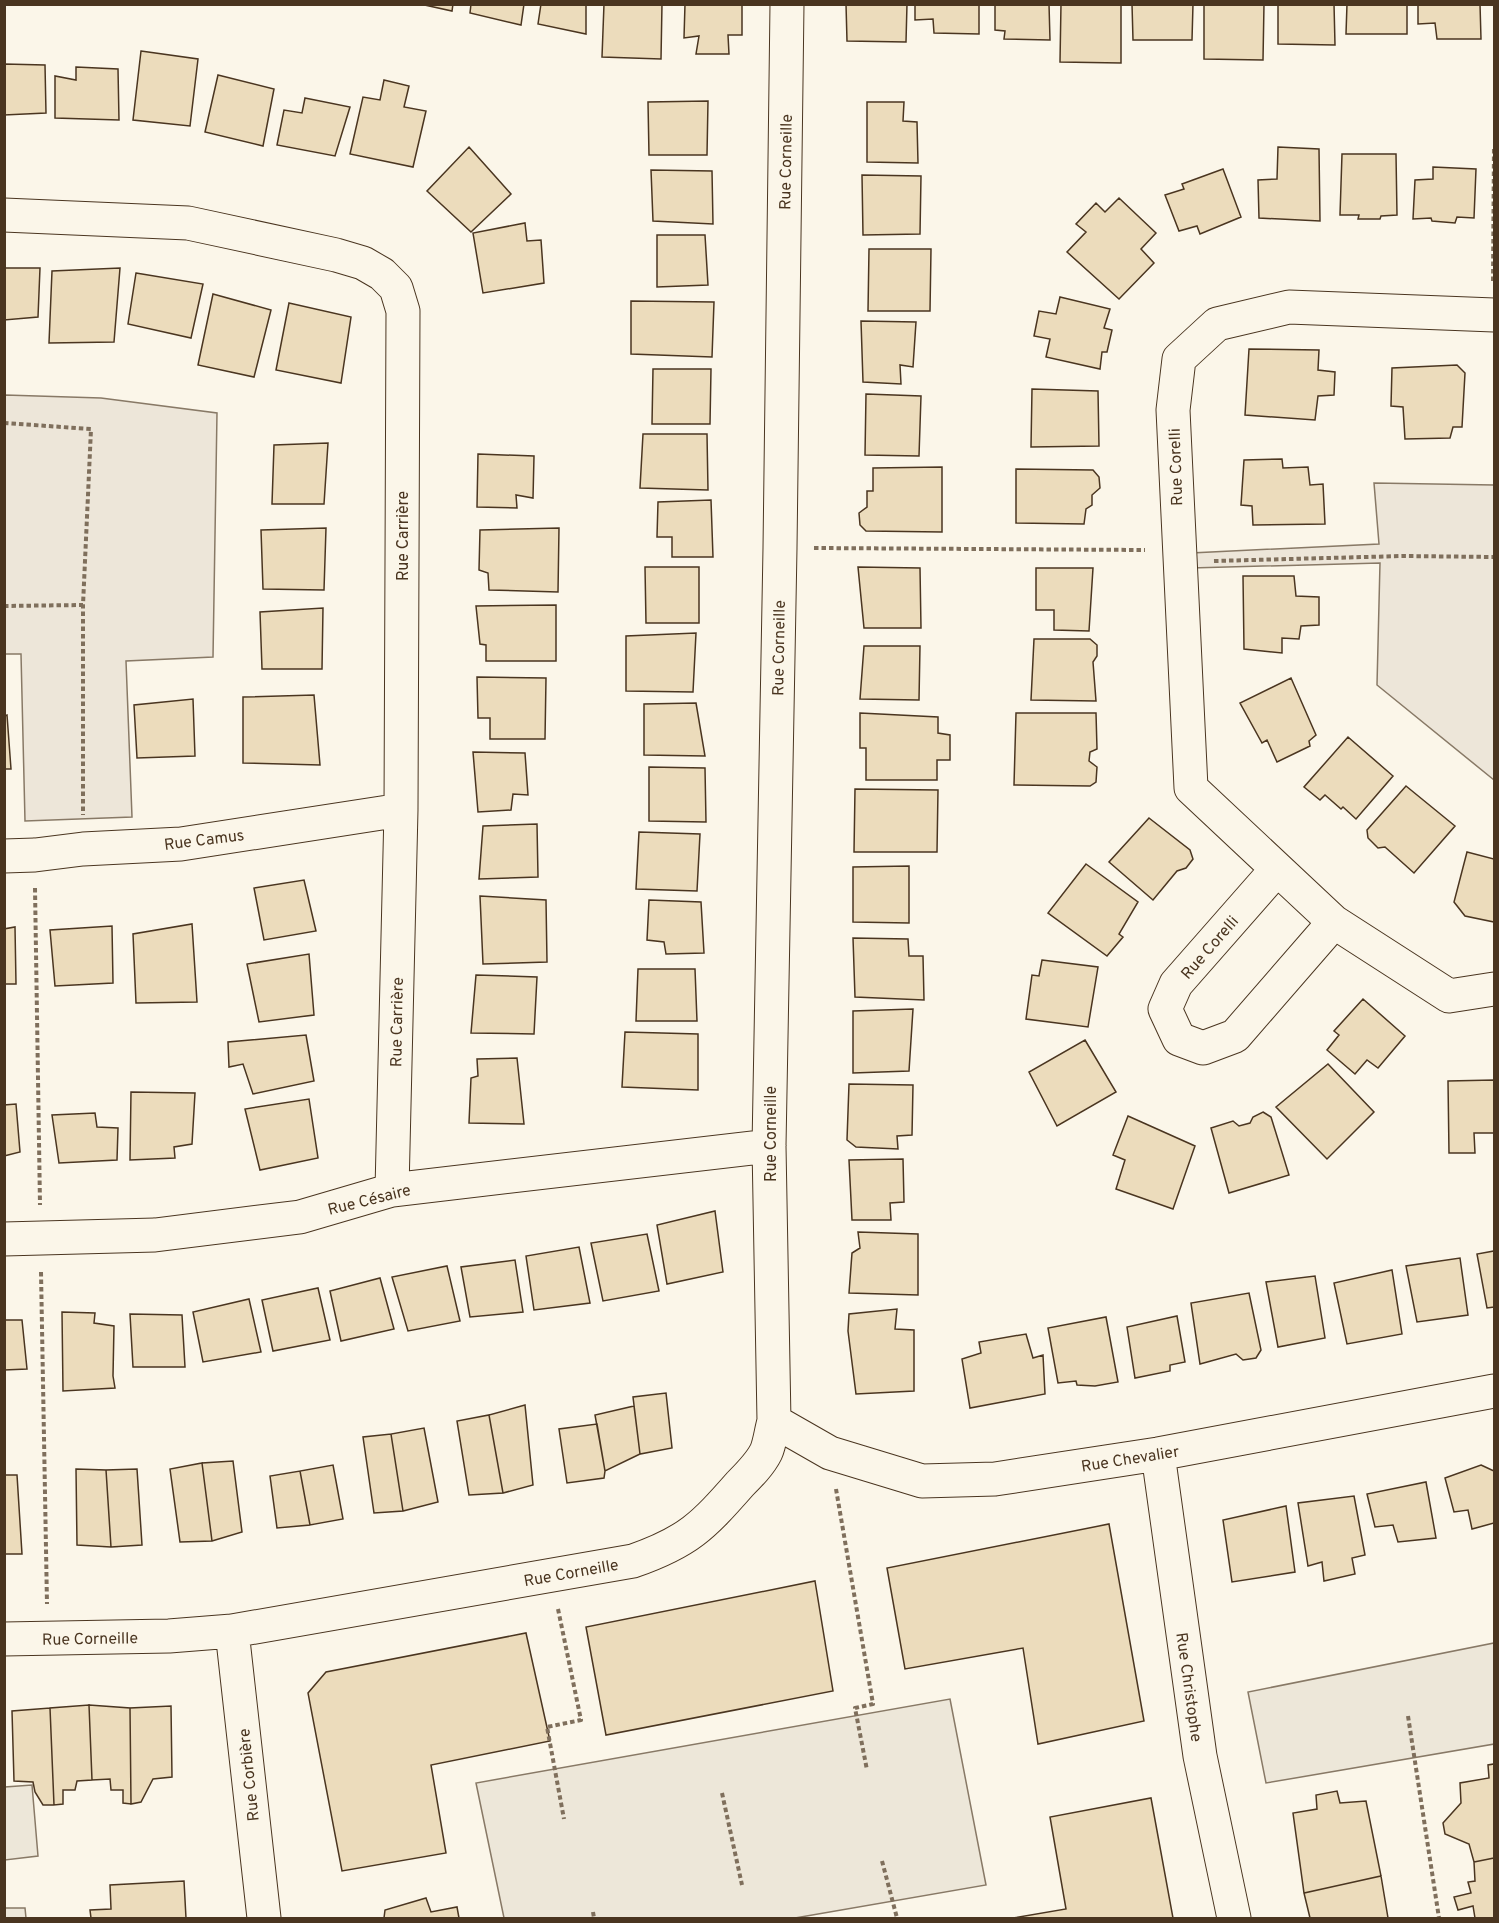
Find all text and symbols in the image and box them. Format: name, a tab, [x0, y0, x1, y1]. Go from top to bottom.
street label: Rue Corneille	[776, 114, 798, 210]
street label: Rue Corelli	[1166, 428, 1188, 506]
street label: Rue Carrière	[394, 491, 414, 581]
street label: Rue Corneille	[769, 600, 791, 696]
street label: Rue Camus	[163, 826, 246, 856]
street label: Rue Corelli	[1177, 912, 1244, 984]
street label: Rue Carrière	[387, 977, 409, 1067]
street label: Rue Corneille	[762, 1086, 782, 1182]
street label: Rue Césaire	[326, 1181, 413, 1221]
street label: Rue Chevalier	[1080, 1442, 1181, 1478]
street label: Rue Corneille	[522, 1556, 620, 1592]
street label: Rue Corneille	[42, 1629, 138, 1651]
street label: Rue Christophe	[1170, 1631, 1206, 1743]
street label: Rue Corbière	[235, 1727, 265, 1822]

